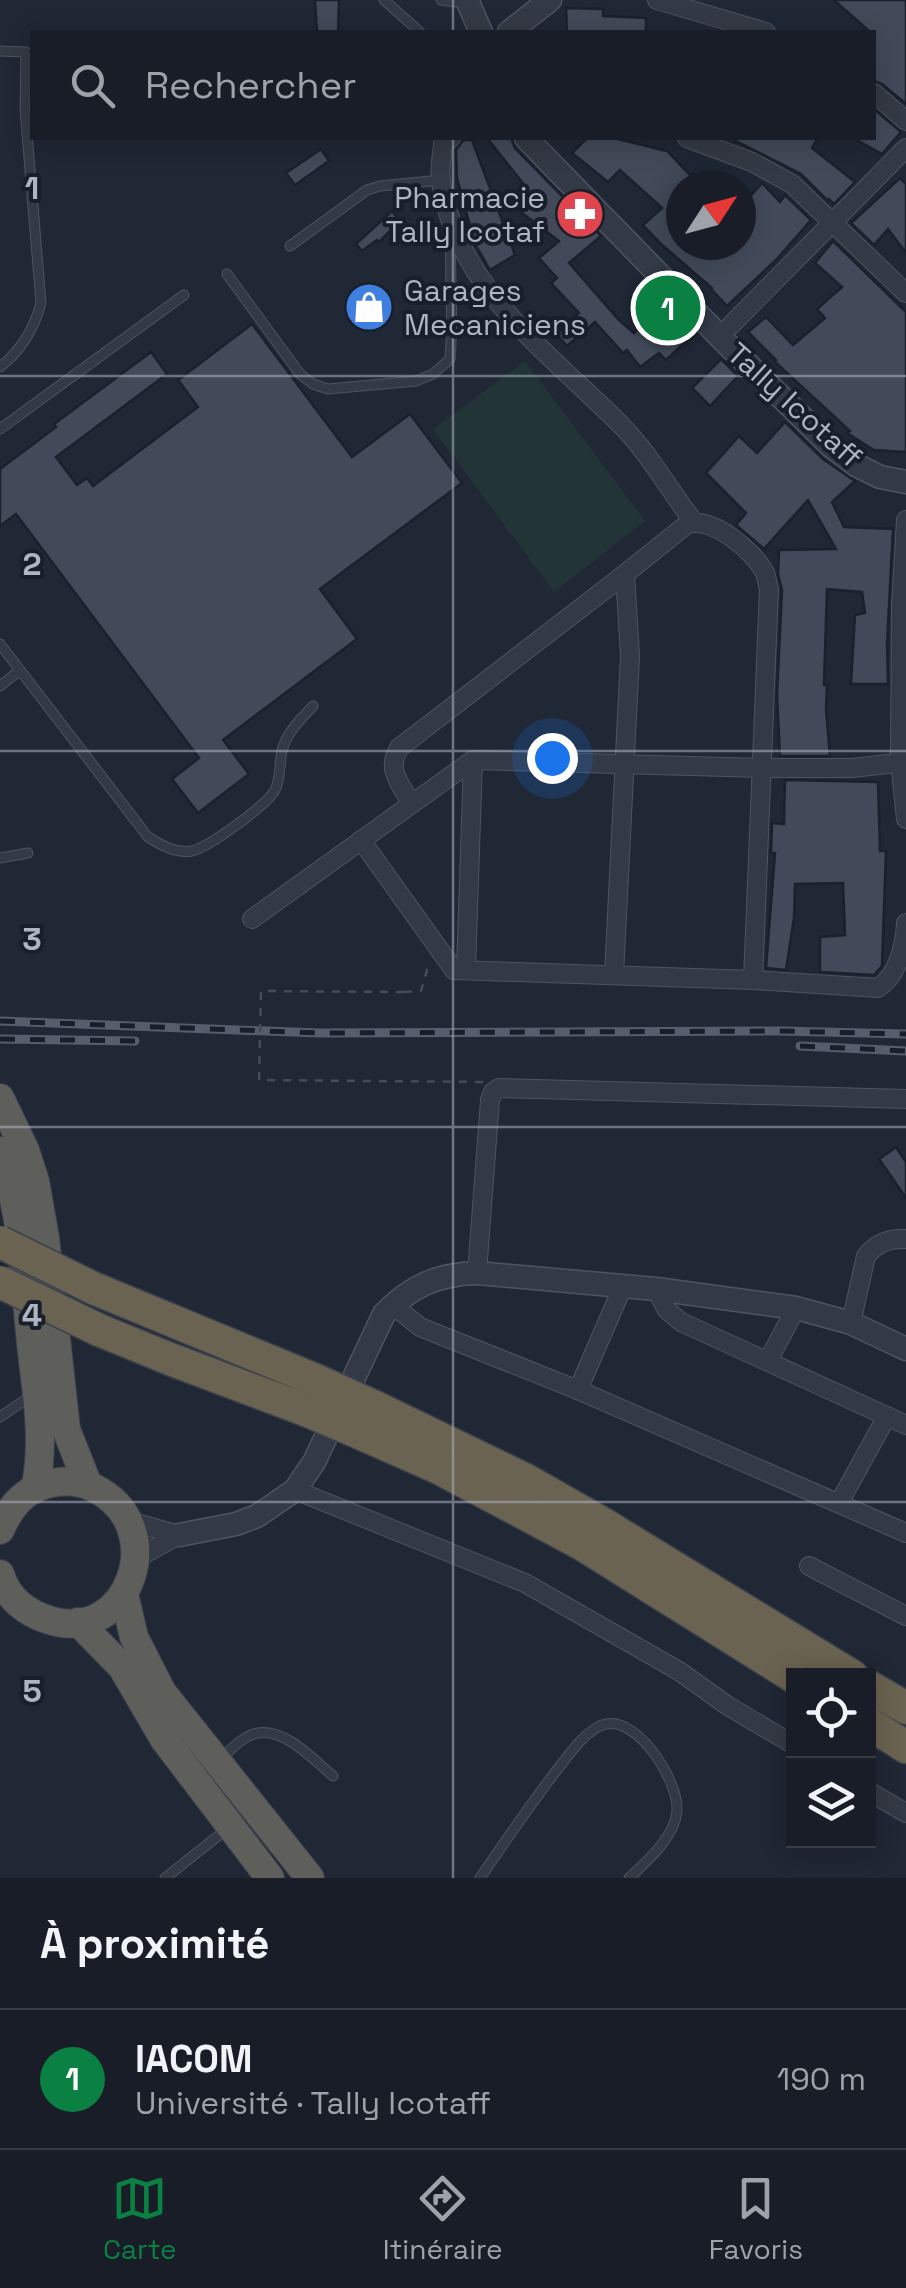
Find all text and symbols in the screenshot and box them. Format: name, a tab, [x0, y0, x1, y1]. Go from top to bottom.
search box	[30, 30, 876, 140]
icon: search	[65, 58, 120, 113]
text: Rechercher	[145, 61, 356, 109]
text: 1	[25, 168, 39, 208]
north arrow	[666, 170, 756, 260]
place label: Pharmacie Tally Icotaf	[385, 178, 545, 251]
pharmacy icon: Pharmacie Tally Icotaf	[554, 188, 606, 240]
pin: 1	[636, 270, 700, 346]
place label: Garages Mecaniciens	[404, 271, 586, 344]
shop icon: Garages Mecaniciens	[343, 281, 395, 333]
street label: Tally Icotaff	[719, 334, 871, 476]
text: 2	[22, 544, 42, 584]
your location	[527, 733, 578, 784]
text: 3	[22, 919, 42, 959]
text: 4	[22, 1295, 42, 1335]
map controls	[786, 1668, 876, 1848]
button: locate	[786, 1668, 876, 1758]
text: 5	[22, 1671, 42, 1711]
button: layers	[786, 1758, 876, 1848]
text: À proximité	[40, 1917, 270, 1970]
text: IACOM	[135, 2035, 253, 2083]
text: 1	[65, 2059, 80, 2099]
text: 190 m	[777, 2059, 866, 2099]
text: Université · Tally Icotaff	[135, 2083, 491, 2123]
tab: Carte	[103, 2171, 177, 2267]
tab: Itinéraire	[383, 2171, 503, 2267]
tab: Favoris	[709, 2171, 803, 2267]

